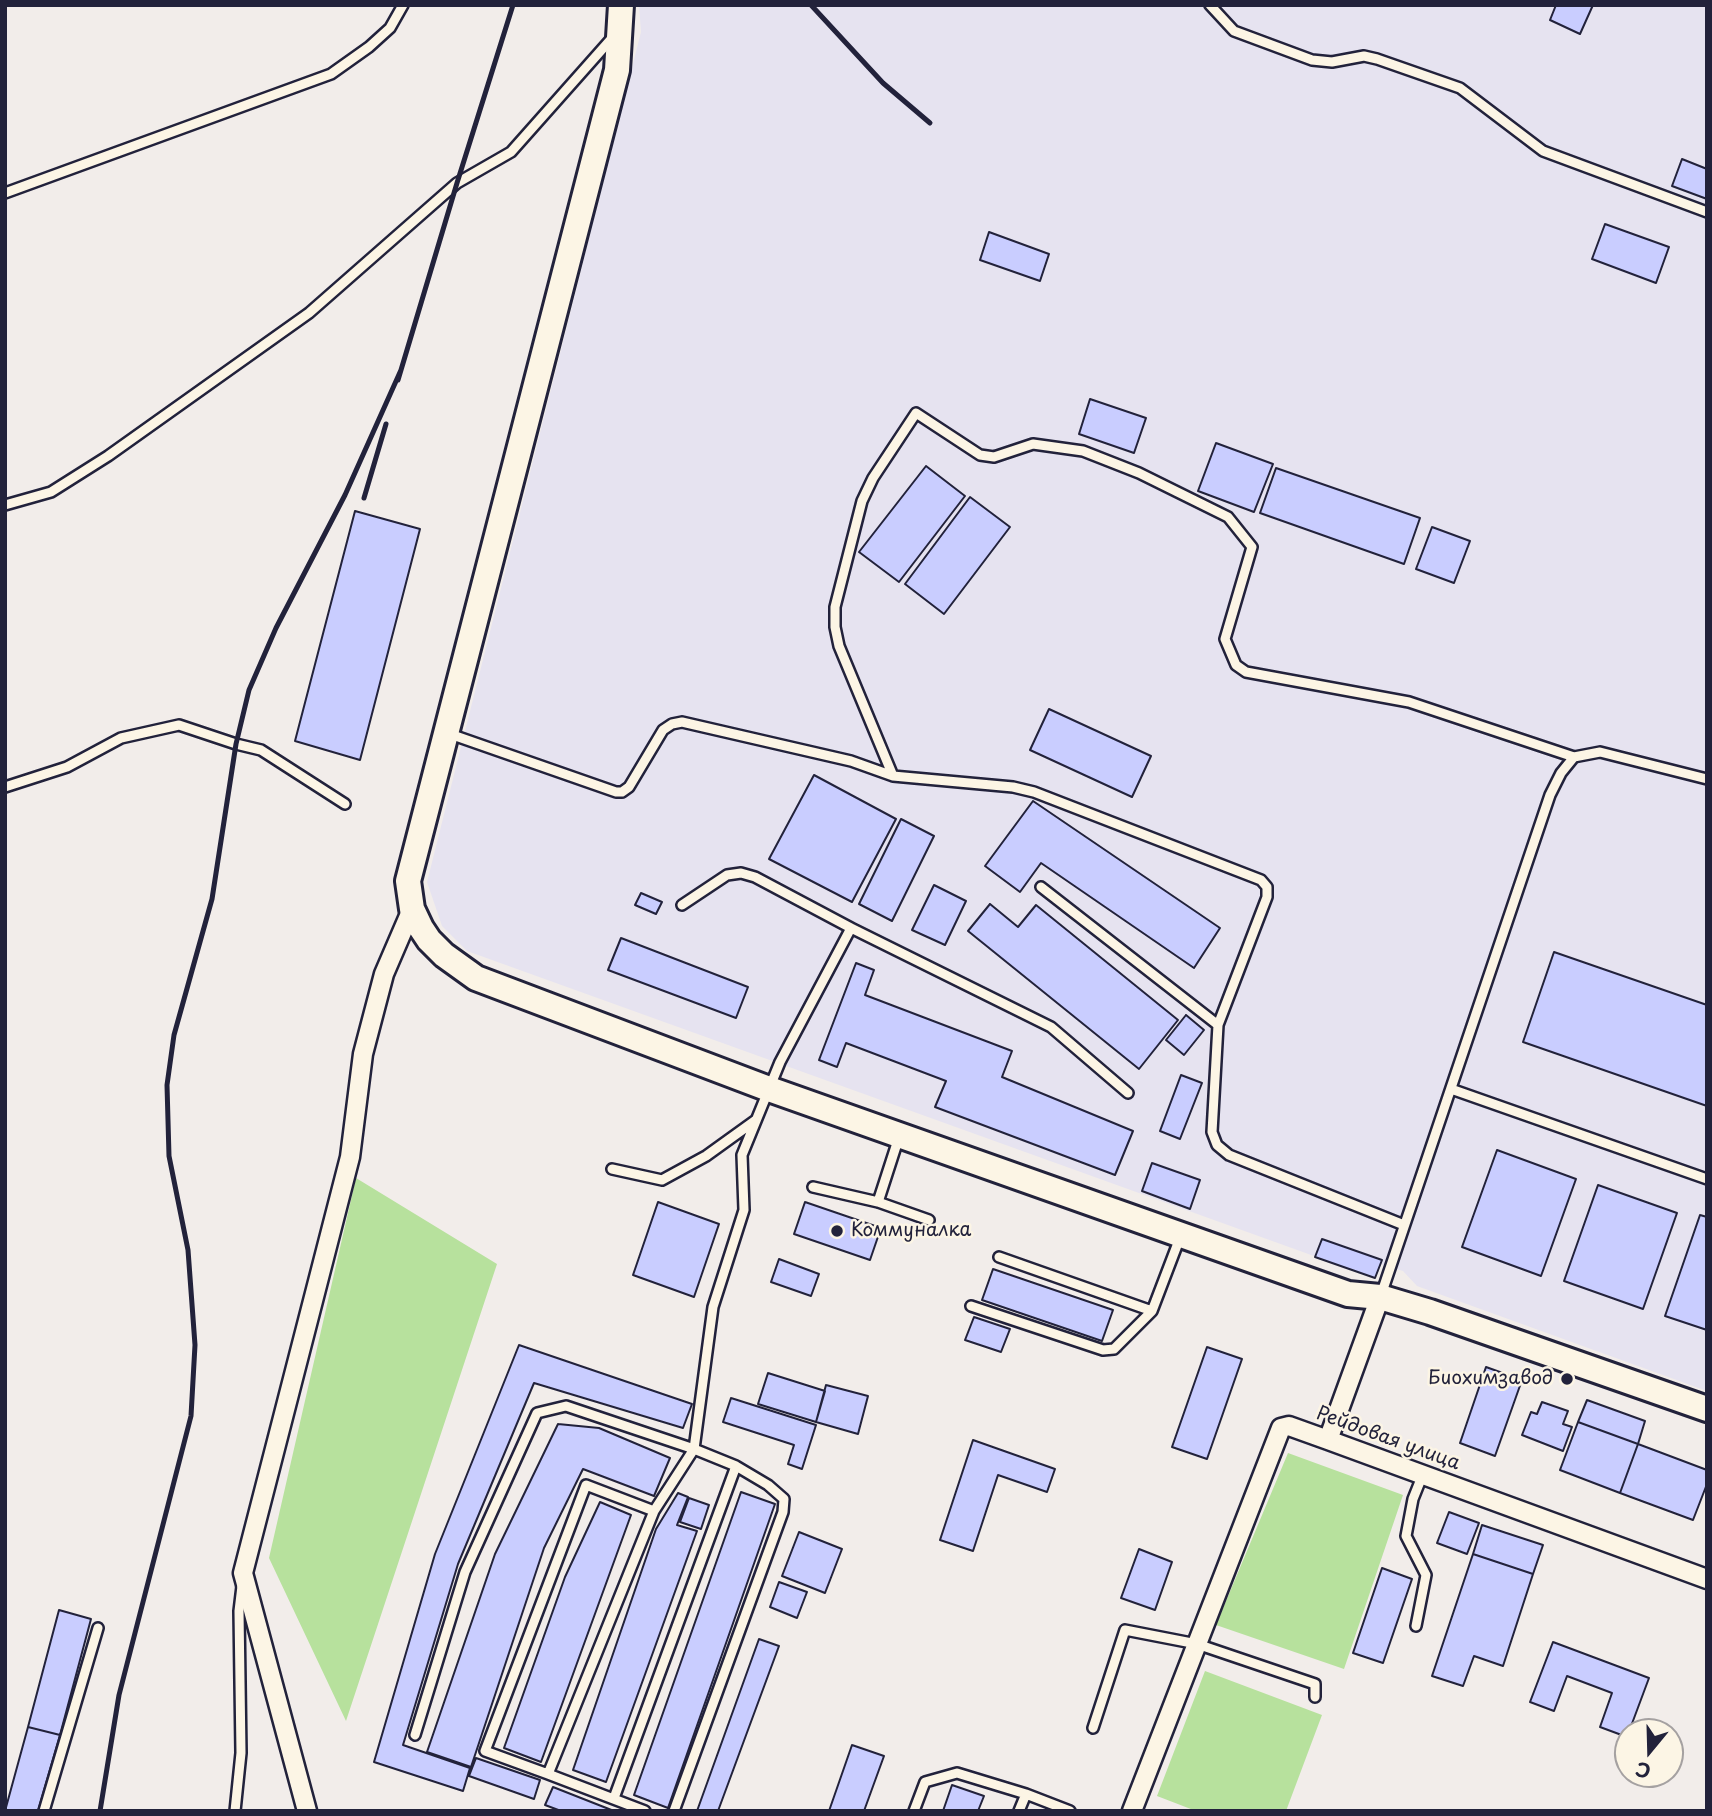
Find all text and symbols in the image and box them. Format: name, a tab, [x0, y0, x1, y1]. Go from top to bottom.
place label: Коммуналка	[851, 1220, 971, 1242]
marker: Коммуналка	[829, 1223, 845, 1239]
place label: Биохимзавод	[1428, 1368, 1553, 1390]
marker: Биохимзавод	[1559, 1371, 1575, 1387]
street label: Рейдовая улица	[1313, 1402, 1463, 1476]
north arrow	[1614, 1718, 1684, 1788]
text: С	[1632, 1755, 1654, 1787]

